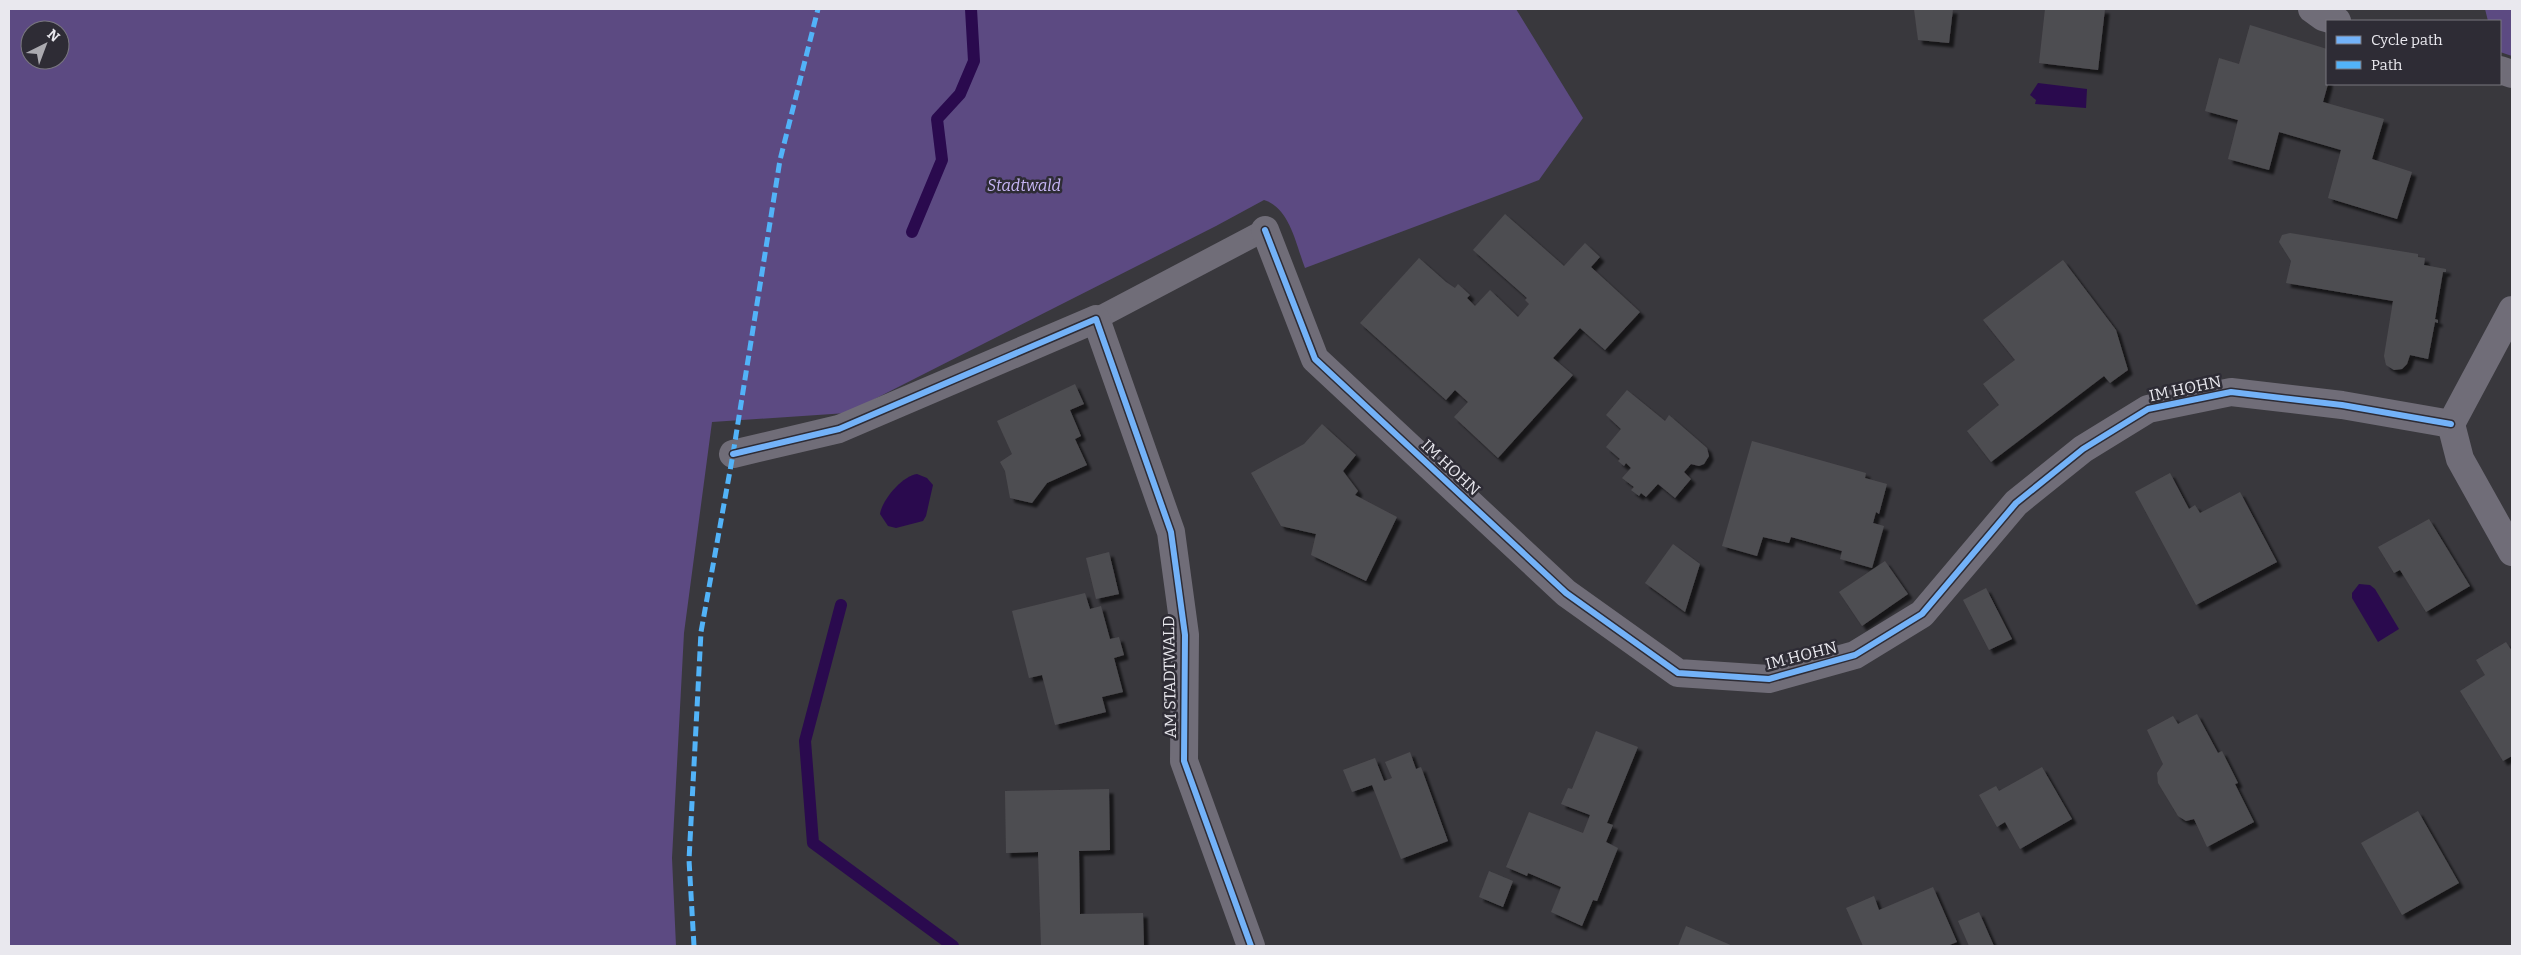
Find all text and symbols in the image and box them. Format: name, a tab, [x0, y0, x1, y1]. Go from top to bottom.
north arrow	[20, 20, 70, 70]
legend	[2326, 20, 2501, 85]
text: N	[44, 26, 63, 46]
text: Cycle path	[2371, 31, 2443, 49]
text: Path	[2371, 56, 2403, 74]
park label: Stadtwald	[987, 176, 1061, 195]
street label: IM HOHN	[2147, 372, 2223, 405]
street label: IM HOHN	[1417, 435, 1484, 499]
street label: AM STADTWALD	[1159, 616, 1180, 738]
street label: IM HOHN	[1763, 637, 1839, 674]

